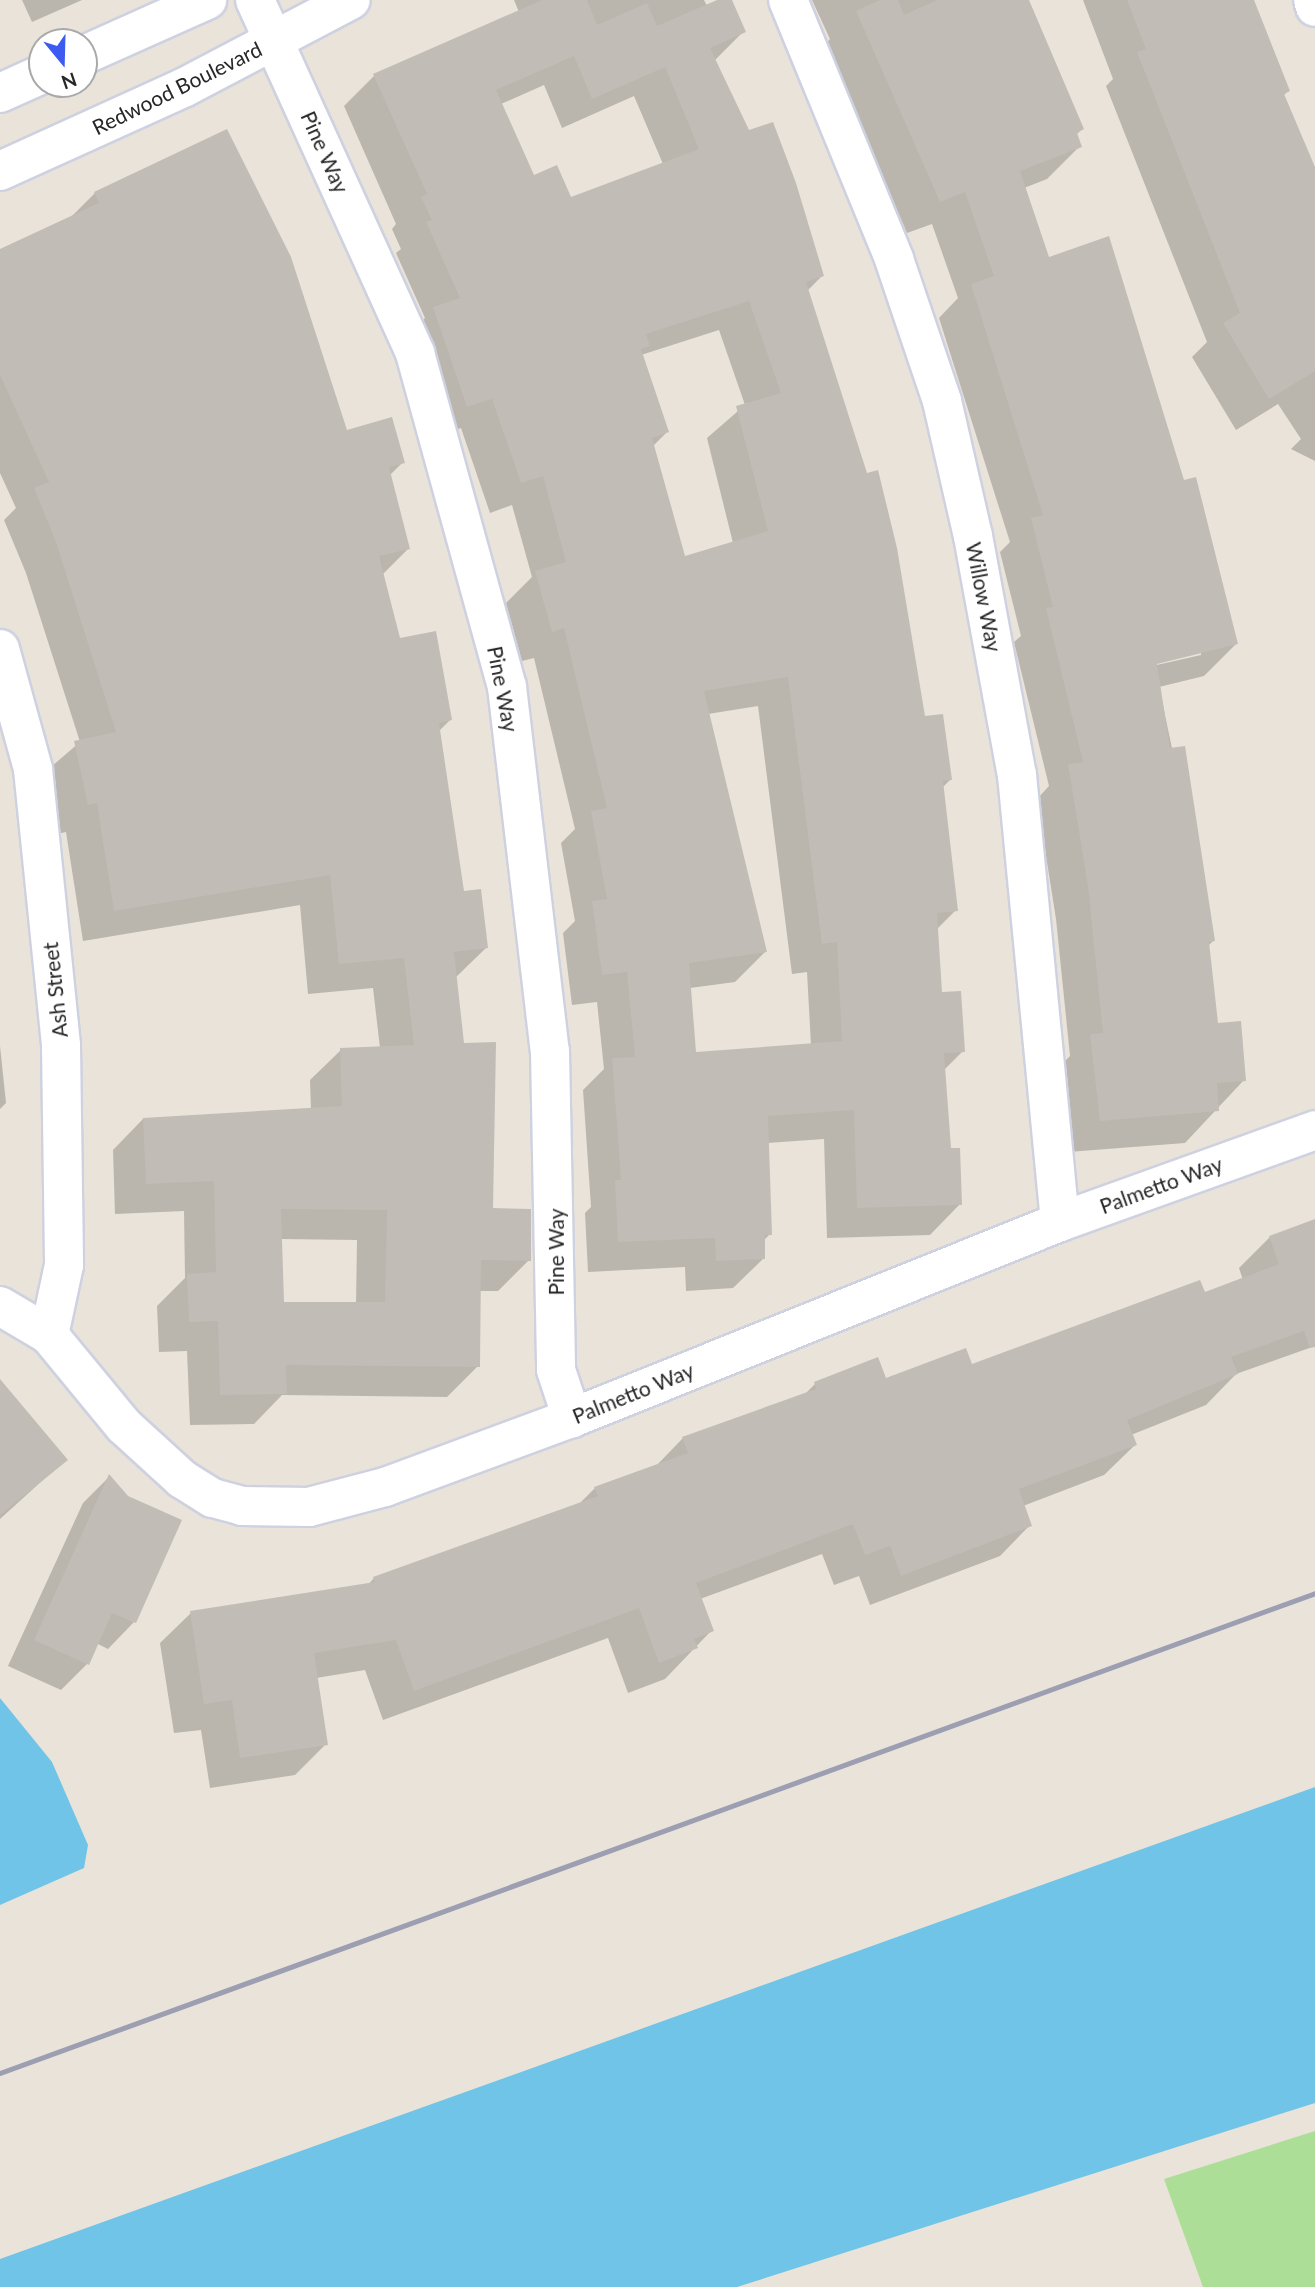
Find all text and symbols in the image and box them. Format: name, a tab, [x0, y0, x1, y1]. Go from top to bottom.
north arrow	[28, 28, 98, 98]
street label: Redwood Boulevard	[88, 36, 266, 140]
text: N	[59, 68, 80, 95]
street label: Pine Way	[296, 107, 354, 197]
street label: Willow Way	[961, 540, 1007, 654]
street label: Pine Way	[482, 644, 524, 734]
street label: Ash Street	[37, 941, 73, 1039]
street label: Palmetto Way	[1096, 1151, 1226, 1219]
street label: Pine Way	[543, 1208, 569, 1296]
street label: Palmetto Way	[568, 1357, 698, 1429]

